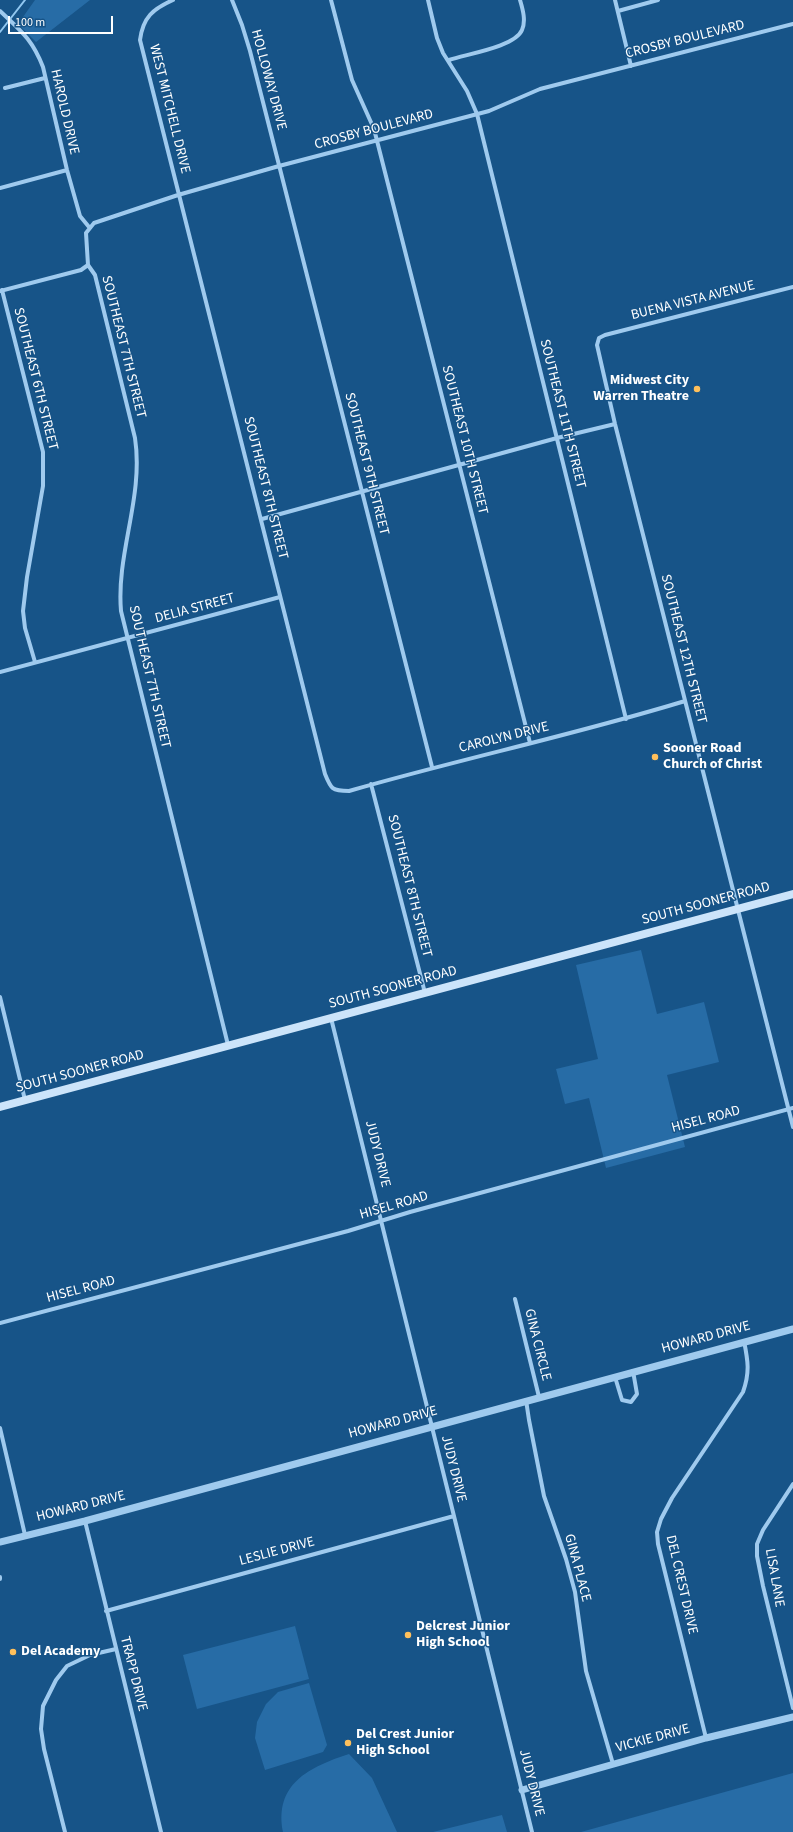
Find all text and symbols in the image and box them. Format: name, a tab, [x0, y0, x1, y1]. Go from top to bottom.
scale bar	[10, 8, 115, 34]
text: 100 m	[15, 14, 45, 31]
street label: CROSBY BOULEVARD	[624, 17, 746, 63]
street label: HOLLOWAY DRIVE	[246, 28, 290, 132]
street label: WEST MITCHELL DRIVE	[145, 43, 193, 175]
street label: HAROLD DRIVE	[46, 68, 82, 156]
street label: CROSBY BOULEVARD	[313, 106, 435, 154]
street label: SOUTHEAST 7TH STREET	[97, 274, 149, 420]
street label: BUENA VISTA AVENUE	[629, 277, 757, 325]
street label: SOUTHEAST 6TH STREET	[9, 306, 61, 452]
street label: SOUTHEAST 11TH STREET	[535, 338, 589, 490]
street label: SOUTHEAST 10TH STREET	[437, 364, 491, 516]
place label: Midwest City Warren Theatre	[593, 373, 689, 406]
marker: Midwest City Warren Theatre	[692, 384, 702, 394]
street label: SOUTHEAST 9TH STREET	[340, 391, 392, 537]
street label: SOUTHEAST 8TH STREET	[239, 415, 291, 561]
street label: SOUTHEAST 12TH STREET	[656, 573, 710, 725]
street label: DELIA STREET	[153, 590, 237, 628]
street label: SOUTHEAST 7TH STREET	[124, 604, 174, 750]
street label: CAROLYN DRIVE	[457, 719, 551, 757]
place label: Sooner Road Church of Christ	[663, 741, 762, 774]
marker: Sooner Road Church of Christ	[650, 752, 660, 762]
street label: SOUTHEAST 8TH STREET	[383, 813, 435, 959]
street label: SOUTH SOONER ROAD	[640, 879, 772, 929]
street label: SOUTH SOONER ROAD	[327, 963, 459, 1013]
street label: SOUTH SOONER ROAD	[14, 1047, 146, 1097]
street label: HISEL ROAD	[670, 1103, 742, 1137]
street label: JUDY DRIVE	[361, 1119, 393, 1189]
street label: HISEL ROAD	[358, 1188, 430, 1224]
street label: HISEL ROAD	[45, 1273, 117, 1307]
street label: GINA CIRCLE	[520, 1307, 554, 1383]
street label: HOWARD DRIVE	[660, 1318, 752, 1358]
street label: HOWARD DRIVE	[347, 1403, 439, 1443]
street label: JUDY DRIVE	[437, 1434, 469, 1504]
street label: HOWARD DRIVE	[35, 1488, 127, 1526]
street label: GINA PLACE	[560, 1532, 594, 1604]
street label: LESLIE DRIVE	[238, 1534, 316, 1570]
street label: DEL CREST DRIVE	[661, 1534, 701, 1636]
street label: LISA LANE	[761, 1547, 787, 1609]
place label: Delcrest Junior High School	[416, 1619, 510, 1652]
marker: Delcrest Junior High School	[403, 1630, 413, 1640]
street label: TRAPP DRIVE	[116, 1635, 150, 1713]
place label: Del Academy	[21, 1644, 100, 1660]
marker: Del Academy	[8, 1647, 18, 1657]
street label: VICKIE DRIVE	[614, 1721, 692, 1757]
place label: Del Crest Junior High School	[356, 1727, 454, 1760]
marker: Del Crest Junior High School	[343, 1738, 353, 1748]
street label: JUDY DRIVE	[515, 1748, 547, 1818]

